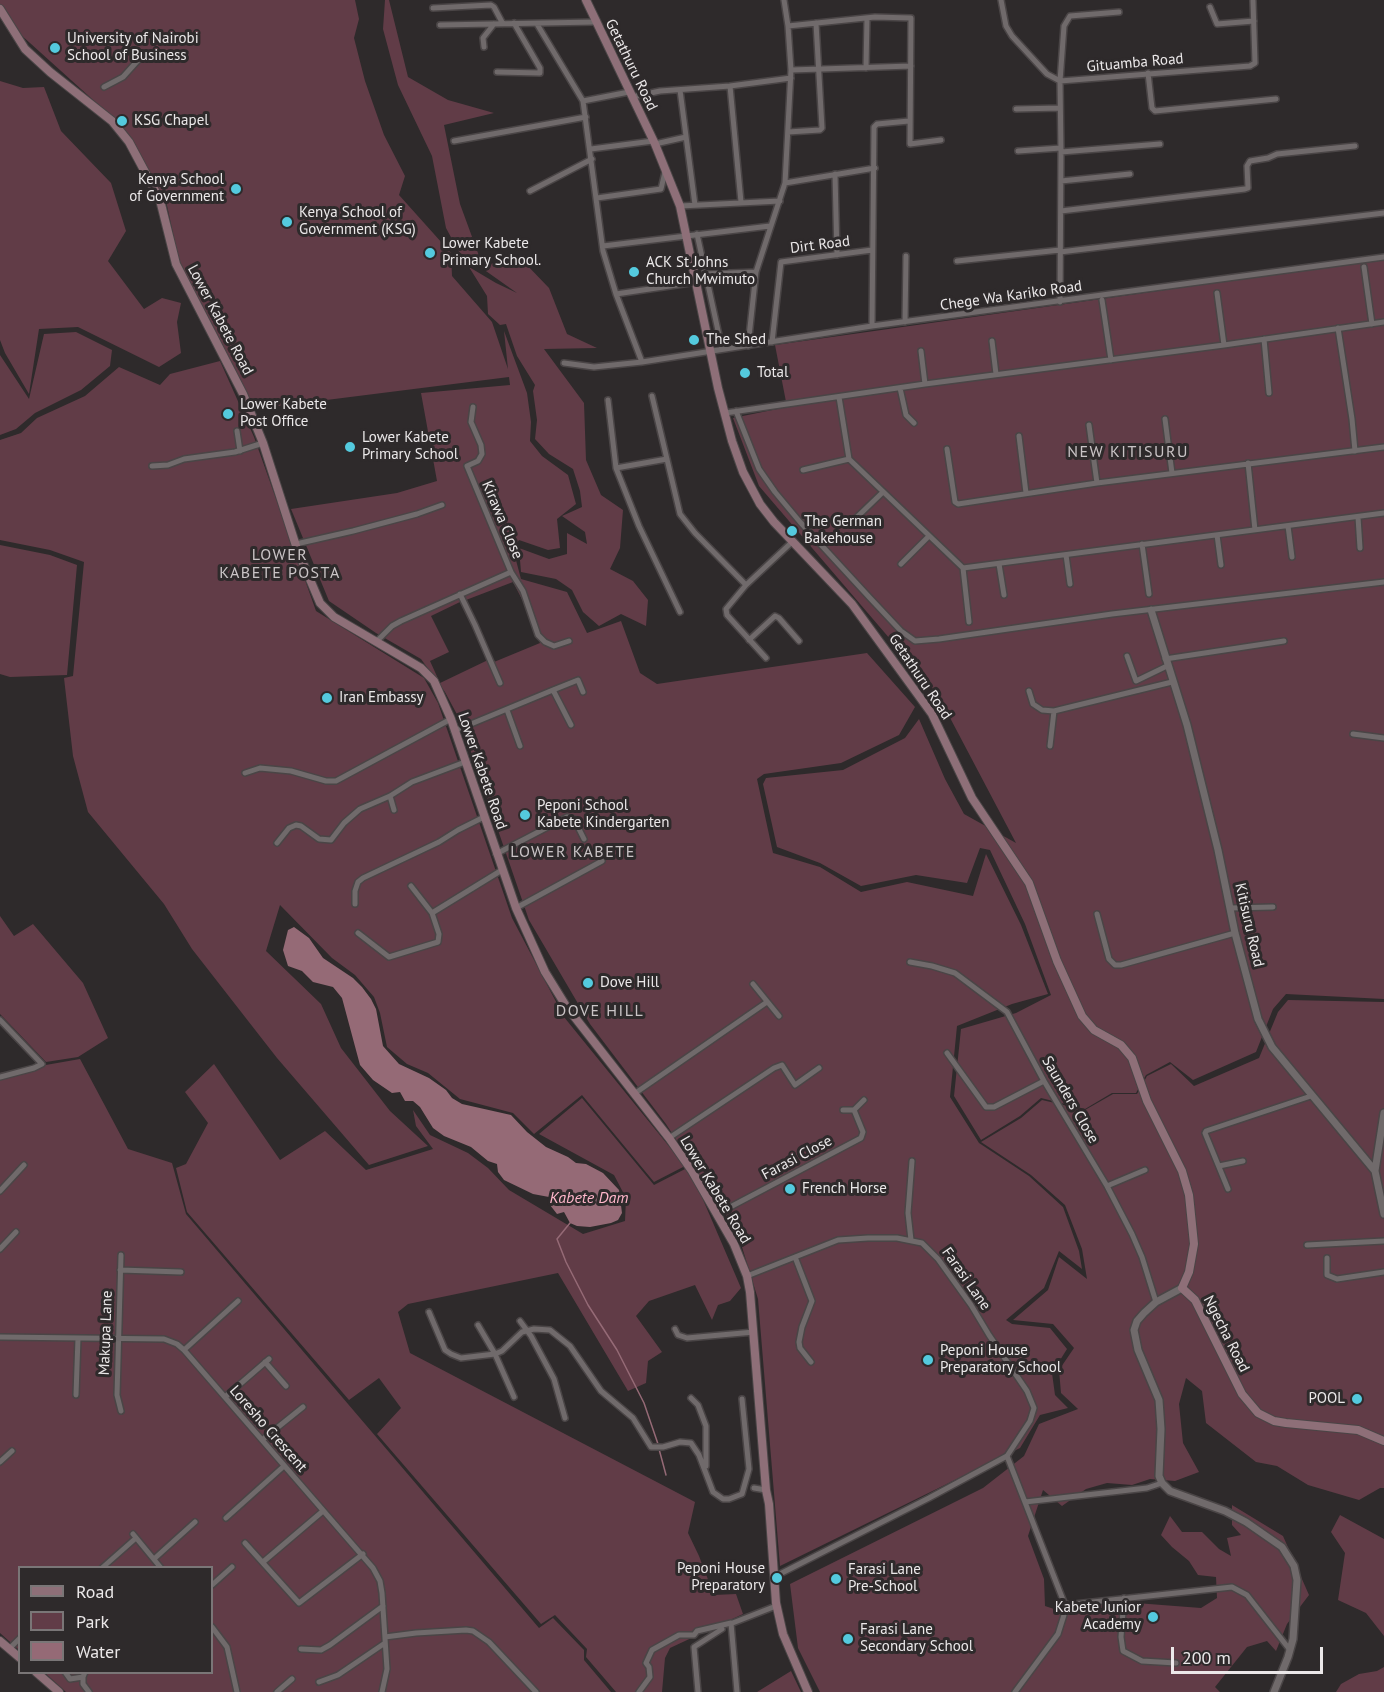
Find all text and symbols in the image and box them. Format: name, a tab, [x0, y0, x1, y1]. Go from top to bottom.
street label: Getathuru Road	[601, 16, 661, 114]
place label: University of Nairobi School of Business	[67, 30, 199, 65]
marker: University of Nairobi School of Business	[48, 41, 62, 55]
street label: Gituamba Road	[1086, 50, 1184, 76]
place label: KSG Chapel	[134, 112, 209, 130]
marker: KSG Chapel	[115, 114, 129, 128]
place label: Kenya School of Government	[129, 171, 224, 206]
marker: Kenya School of Government	[229, 182, 243, 196]
place label: Kenya School of Government (KSG)	[299, 204, 416, 239]
marker: Kenya School of Government (KSG)	[280, 215, 294, 229]
street label: Dirt Road	[789, 232, 851, 258]
place label: Lower Kabete Primary School.	[442, 235, 541, 270]
marker: Lower Kabete Primary School.	[423, 246, 437, 260]
place label: ACK St Johns Church Mwimuto	[646, 254, 755, 289]
street label: Lower Kabete Road	[183, 262, 257, 378]
marker: ACK St Johns Church Mwimuto	[627, 265, 641, 279]
street label: Chege Wa Kariko Road	[939, 277, 1083, 315]
place label: The Shed	[706, 331, 766, 349]
marker: The Shed	[687, 333, 701, 347]
place label: Total	[757, 364, 788, 382]
marker: Total	[738, 366, 752, 380]
place label: Lower Kabete Post Office	[240, 396, 327, 431]
marker: Lower Kabete Post Office	[221, 407, 235, 421]
place label: Lower Kabete Primary School	[362, 429, 458, 464]
marker: Lower Kabete Primary School	[343, 440, 357, 454]
district label: NEW KITISURU	[1067, 442, 1189, 462]
street label: Kirawa Close	[477, 478, 527, 562]
place label: The German Bakehouse	[804, 513, 882, 548]
marker: The German Bakehouse	[785, 524, 799, 538]
district label: LOWER KABETE POSTA	[219, 545, 341, 583]
street label: Getathuru Road	[885, 631, 955, 723]
place label: Iran Embassy	[339, 689, 423, 707]
marker: Iran Embassy	[320, 691, 334, 705]
street label: Lower Kabete Road	[454, 710, 510, 832]
place label: Peponi School Kabete Kindergarten	[537, 797, 669, 832]
marker: Peponi School Kabete Kindergarten	[518, 808, 532, 822]
district label: LOWER KABETE	[510, 842, 636, 862]
street label: Kitisuru Road	[1231, 881, 1267, 969]
place label: Dove Hill	[600, 974, 659, 992]
marker: Dove Hill	[581, 976, 595, 990]
district label: DOVE HILL	[556, 1001, 644, 1021]
street label: Saunders Close	[1038, 1053, 1102, 1147]
street label: Farasi Close	[759, 1132, 835, 1184]
street label: Lower Kabete Road	[676, 1133, 754, 1247]
place label: French Horse	[802, 1180, 887, 1198]
marker: French Horse	[783, 1182, 797, 1196]
water label: Kabete Dam	[549, 1188, 629, 1208]
street label: Farasi Lane	[938, 1244, 994, 1314]
street label: Makupa Lane	[96, 1290, 116, 1376]
street label: Ngecha Road	[1199, 1293, 1253, 1375]
place label: Peponi House Preparatory School	[940, 1342, 1061, 1377]
marker: Peponi House Preparatory School	[921, 1353, 935, 1367]
street label: Loresho Crescent	[225, 1382, 311, 1476]
place label: POOL	[1309, 1390, 1345, 1408]
marker: POOL	[1350, 1392, 1364, 1406]
place label: Peponi House Preparatory	[677, 1560, 765, 1595]
place label: Farasi Lane Pre-School	[848, 1561, 921, 1596]
legend	[18, 1566, 213, 1674]
marker: Peponi House Preparatory	[770, 1571, 784, 1585]
marker: Farasi Lane Pre-School	[829, 1572, 843, 1586]
text: Road	[76, 1580, 114, 1603]
place label: Kabete Junior Academy	[1055, 1599, 1141, 1634]
text: Park	[76, 1610, 109, 1633]
marker: Kabete Junior Academy	[1146, 1610, 1160, 1624]
place label: Farasi Lane Secondary School	[860, 1621, 973, 1656]
marker: Farasi Lane Secondary School	[841, 1632, 855, 1646]
scale bar	[1174, 1635, 1326, 1673]
text: Water	[76, 1640, 120, 1663]
text: 200 m	[1182, 1646, 1231, 1669]

